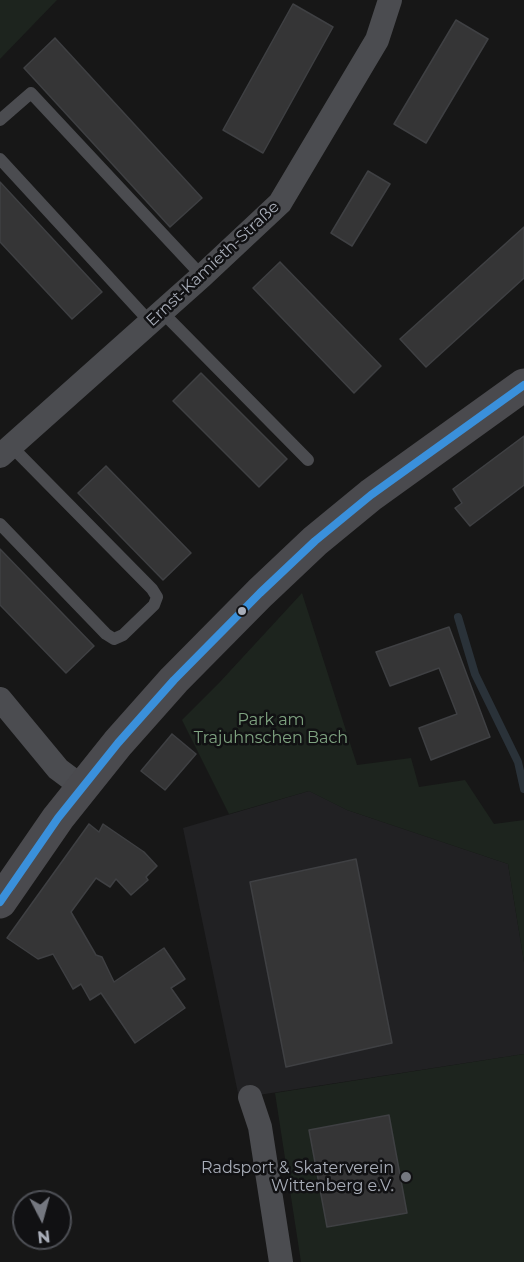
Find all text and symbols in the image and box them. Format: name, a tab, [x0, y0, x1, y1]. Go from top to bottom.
street label: Ernst-Kamieth-Straße	[143, 197, 283, 331]
unlabelled marker	[236, 605, 248, 617]
park label: Park am Trajuhnschen Bach	[194, 710, 348, 748]
place label: Radsport & Skaterverein Wittenberg e.V.	[201, 1158, 394, 1196]
marker: Radsport & Skaterverein Wittenberg e.V.	[399, 1170, 413, 1184]
north arrow	[12, 1190, 72, 1250]
text: N	[36, 1226, 51, 1247]

